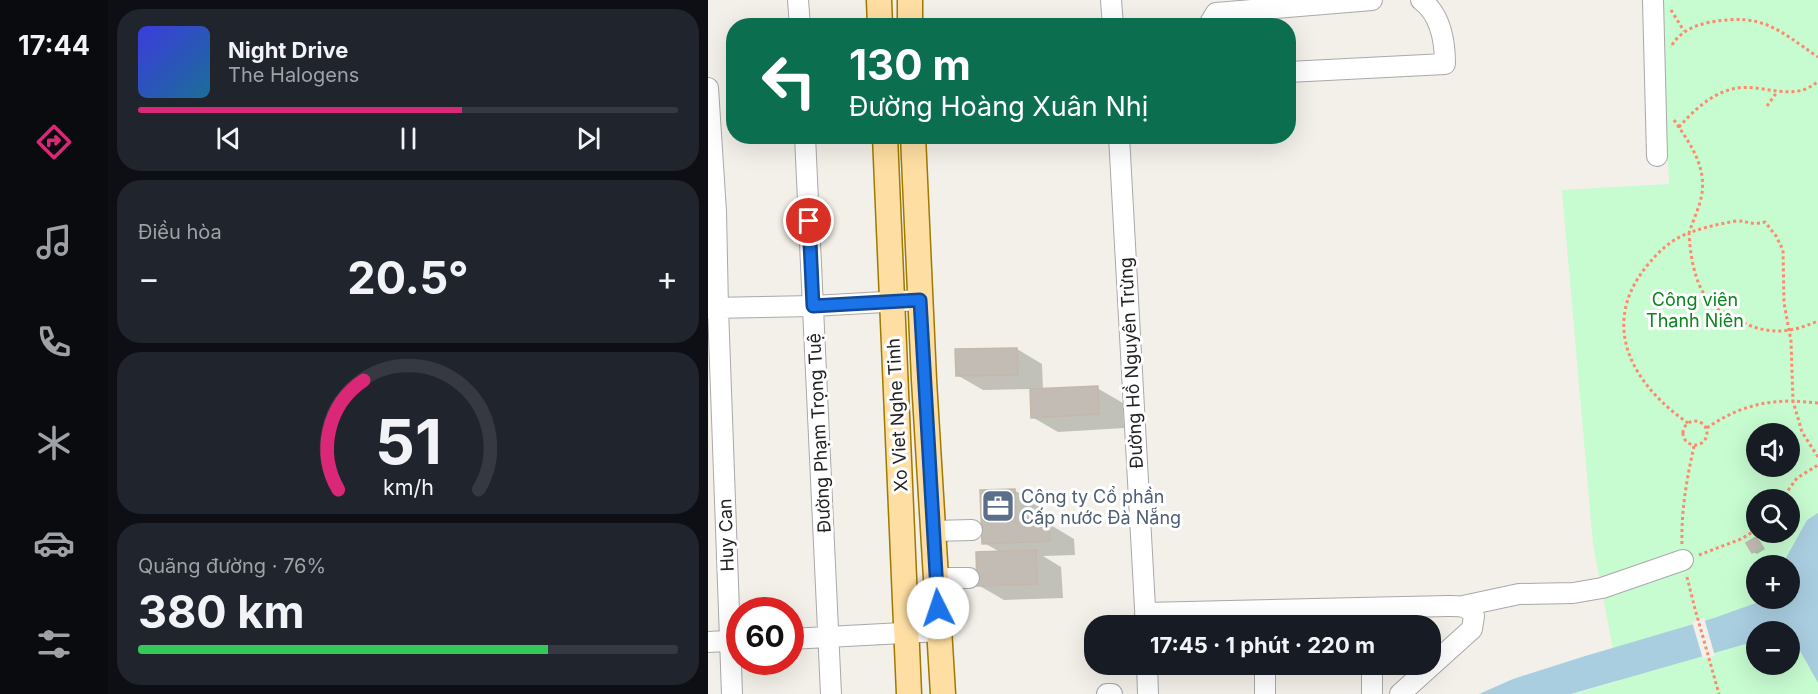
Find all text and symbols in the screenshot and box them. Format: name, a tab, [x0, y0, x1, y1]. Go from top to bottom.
text: 17:44	[18, 29, 90, 62]
text: Night Drive	[228, 37, 348, 63]
text: 130 m	[849, 39, 971, 90]
icon: left	[750, 42, 828, 120]
text: The Halogens	[228, 63, 359, 87]
text: Đường Hoàng Xuân Nhị	[849, 90, 1148, 123]
icon: directions	[33, 121, 75, 163]
icon: previous	[212, 122, 245, 155]
icon: pause	[392, 122, 425, 155]
icon: next	[572, 122, 605, 155]
pin	[783, 195, 834, 246]
icon: arrive	[792, 204, 825, 237]
text: Điều hòa	[138, 220, 222, 244]
icon: music	[33, 221, 75, 263]
text: 20.5°	[347, 250, 469, 305]
street label: Đường Hồ Nguyên Trừng	[1115, 257, 1147, 469]
text: −	[138, 258, 160, 298]
text: +	[656, 258, 678, 298]
park label: Công viên Thanh Niên	[1646, 289, 1744, 331]
icon: phone	[33, 321, 75, 363]
street label: Đường Phạm Trọng Tuệ	[803, 333, 835, 533]
street label: Xo Viet Nghe Tinh	[882, 338, 912, 492]
text: 51	[375, 404, 441, 479]
icon: climate	[33, 422, 75, 464]
map controls	[1746, 423, 1800, 675]
button: sound	[1746, 423, 1800, 477]
text: km/h	[383, 474, 433, 500]
place label: Công ty Cổ phần Cấp nước Đà Nẵng	[1021, 486, 1181, 528]
office icon: Công ty Cổ phần Cấp nước Đà Nẵng	[980, 488, 1016, 524]
button: search	[1746, 489, 1800, 543]
street label: Huy Can	[714, 498, 738, 572]
icon: car	[33, 522, 75, 564]
text: Quãng đường · 76%	[138, 554, 326, 578]
button: +	[1746, 555, 1800, 609]
position arrow	[906, 576, 970, 640]
text: 380 km	[138, 584, 305, 639]
speed limit sign: 60	[726, 597, 804, 675]
button: −	[1746, 621, 1800, 675]
icon: filters	[33, 623, 75, 665]
text: 17:45 · 1 phút · 220 m	[1150, 632, 1375, 658]

